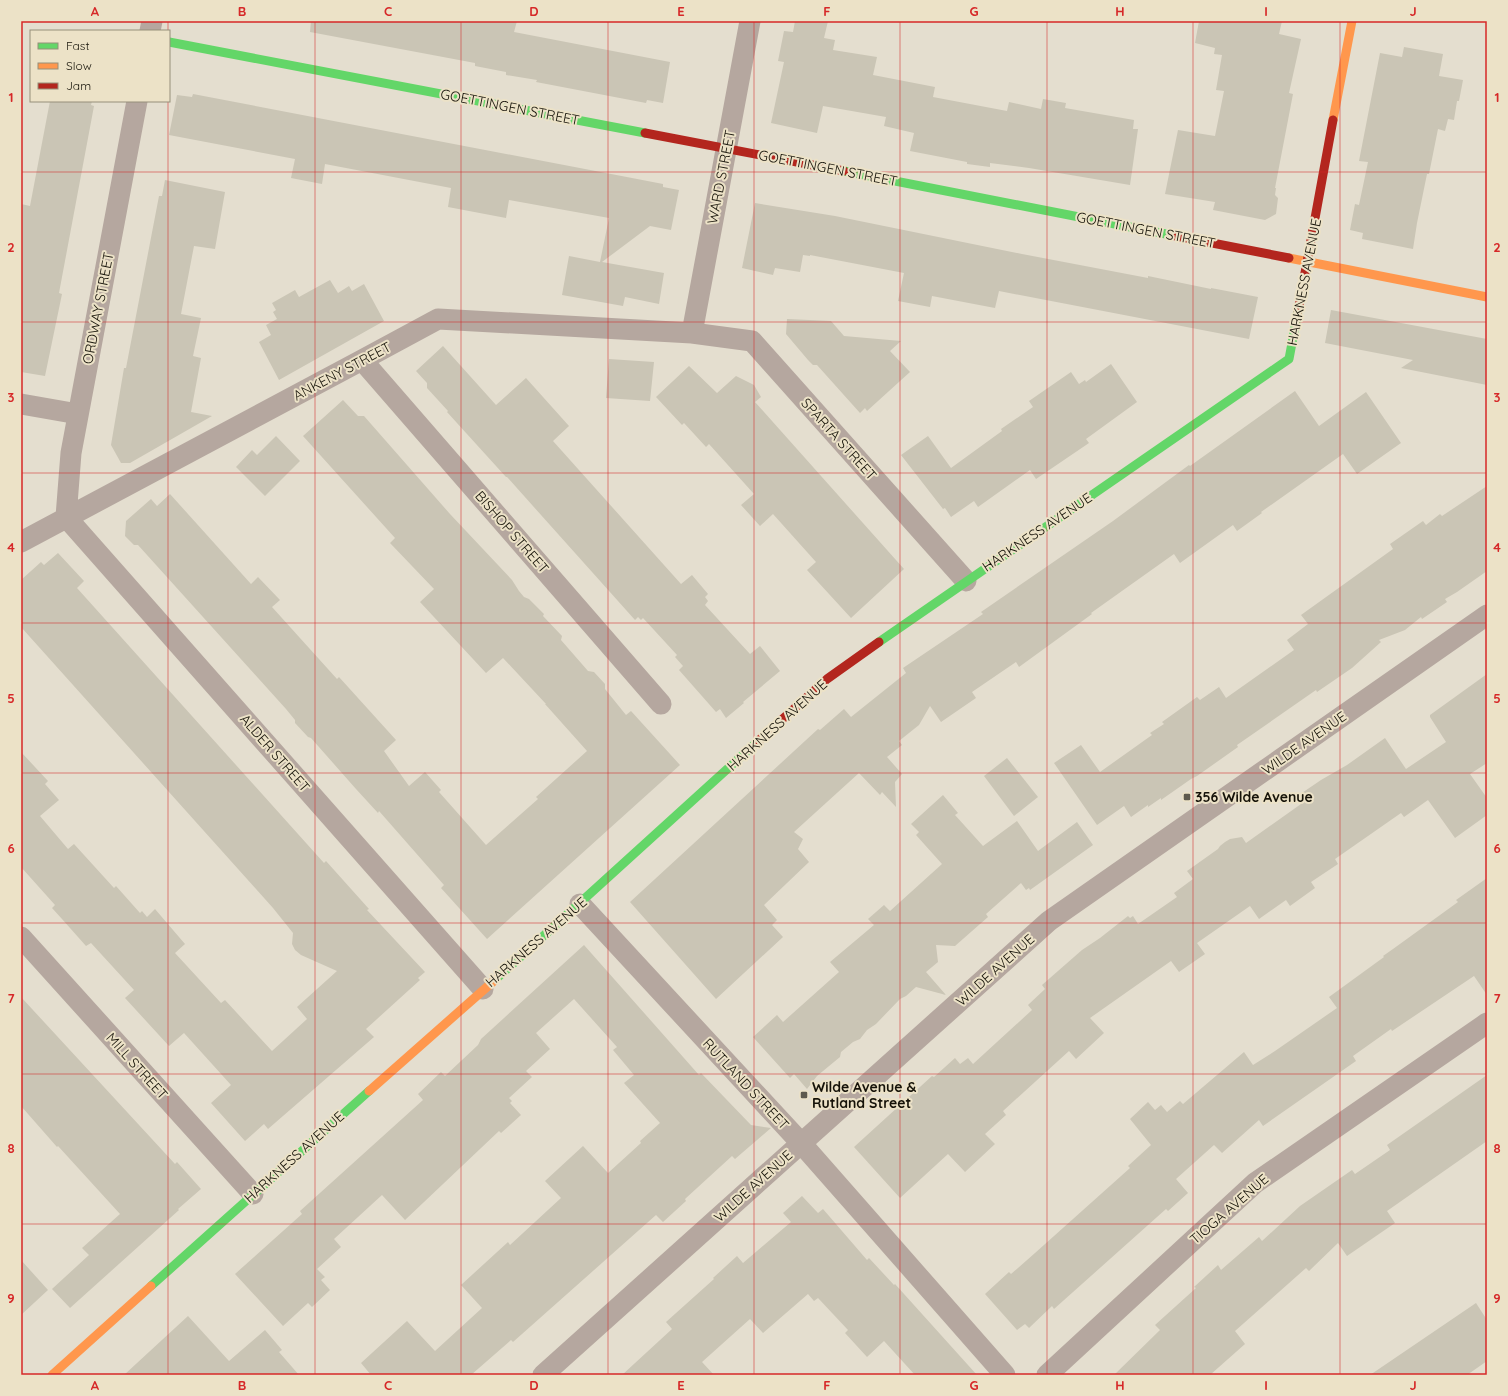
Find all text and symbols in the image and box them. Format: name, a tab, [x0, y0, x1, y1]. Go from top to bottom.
text: A	[91, 3, 100, 19]
text: B	[238, 3, 246, 19]
text: C	[384, 3, 392, 19]
text: D	[529, 3, 539, 19]
text: E	[677, 3, 685, 19]
text: F	[823, 3, 831, 19]
text: G	[969, 3, 979, 19]
text: H	[1115, 3, 1125, 19]
text: I	[1264, 3, 1268, 19]
text: J	[1409, 3, 1417, 19]
legend	[30, 30, 170, 102]
text: Fast	[66, 38, 90, 53]
text: Slow	[66, 58, 92, 73]
text: Jam	[66, 78, 91, 93]
street label: GOETTINGEN STREET	[439, 85, 581, 129]
text: 1	[8, 89, 14, 105]
text: 1	[1494, 89, 1500, 105]
street label: WARD STREET	[703, 128, 739, 226]
street label: GOETTINGEN STREET	[757, 146, 899, 190]
street label: GOETTINGEN STREET	[1075, 208, 1217, 252]
street label: HARKNESS AVENUE	[1283, 217, 1325, 347]
text: 2	[7, 239, 15, 255]
text: 2	[1493, 239, 1501, 255]
street label: ORDWAY STREET	[78, 251, 118, 365]
street label: ANKENY STREET	[290, 338, 394, 404]
text: 3	[8, 389, 15, 405]
text: 3	[1494, 389, 1501, 405]
street label: SPARTA STREET	[797, 394, 881, 484]
street label: BISHOP STREET	[471, 487, 553, 577]
street label: HARKNESS AVENUE	[979, 488, 1095, 575]
text: 4	[7, 539, 15, 555]
text: 4	[1493, 539, 1501, 555]
street label: HARKNESS AVENUE	[723, 675, 831, 775]
text: 5	[7, 690, 15, 706]
text: 5	[1493, 690, 1501, 706]
street label: WILDE AVENUE	[1258, 707, 1350, 779]
street label: ALDER STREET	[236, 710, 314, 796]
place label: 356 Wilde Avenue	[1195, 788, 1313, 806]
marker: 356 Wilde Avenue	[1182, 792, 1192, 802]
text: 6	[7, 840, 15, 856]
text: 6	[1493, 840, 1501, 856]
street label: HARKNESS AVENUE	[481, 893, 591, 991]
street label: WILDE AVENUE	[952, 930, 1038, 1010]
text: 7	[7, 990, 15, 1006]
text: 7	[1493, 990, 1501, 1006]
street label: MILL STREET	[102, 1029, 172, 1103]
street label: RUTLAND STREET	[699, 1035, 793, 1133]
place label: Wilde Avenue & Rutland Street	[812, 1078, 916, 1112]
marker: Wilde Avenue & Rutland Street	[799, 1090, 809, 1100]
street label: HARKNESS AVENUE	[240, 1107, 348, 1207]
text: 8	[7, 1140, 15, 1156]
text: 8	[1493, 1140, 1501, 1156]
street label: WILDE AVENUE	[710, 1146, 796, 1226]
street label: TIOGA AVENUE	[1186, 1170, 1272, 1248]
text: 9	[7, 1290, 15, 1306]
text: 9	[1493, 1290, 1501, 1306]
text: A	[91, 1377, 100, 1393]
text: B	[238, 1377, 246, 1393]
text: C	[384, 1377, 392, 1393]
text: D	[529, 1377, 539, 1393]
text: E	[677, 1377, 685, 1393]
text: F	[823, 1377, 831, 1393]
text: G	[969, 1377, 979, 1393]
text: H	[1115, 1377, 1125, 1393]
text: I	[1264, 1377, 1268, 1393]
text: J	[1409, 1377, 1417, 1393]

